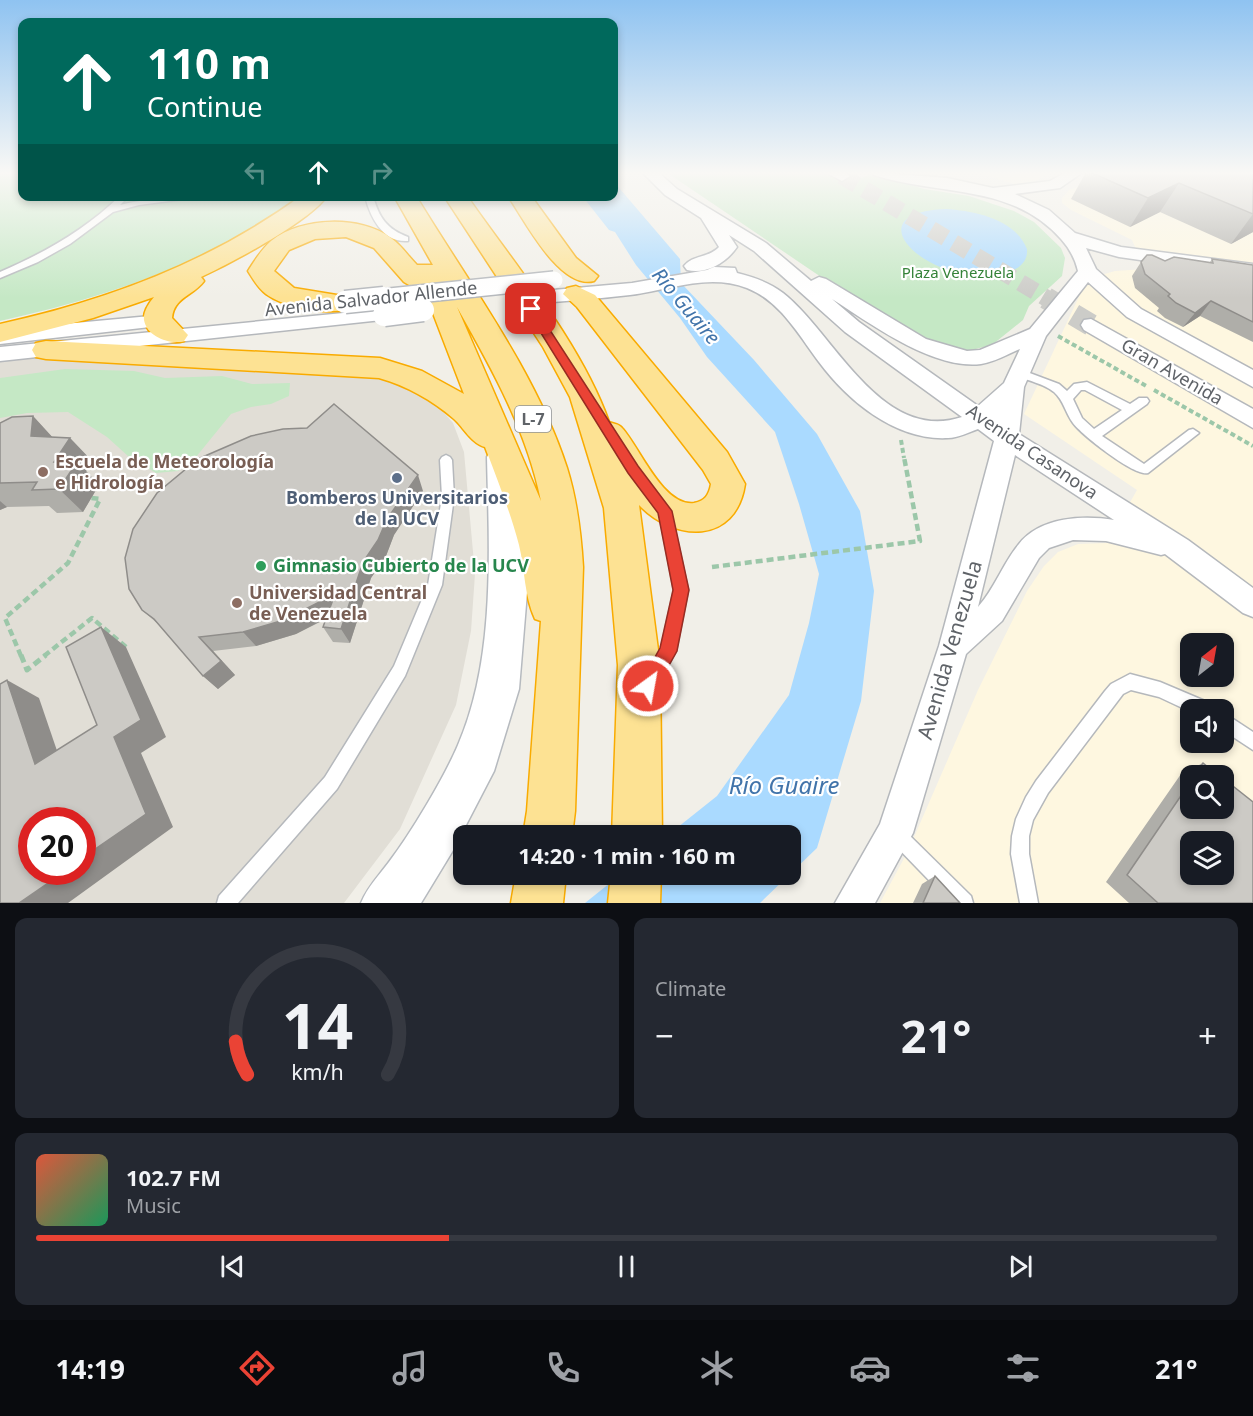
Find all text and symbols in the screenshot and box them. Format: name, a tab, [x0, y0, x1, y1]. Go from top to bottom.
text: 110 m	[147, 34, 271, 91]
icon: ahead	[48, 42, 126, 120]
text: Continue	[147, 88, 262, 125]
icon: left	[239, 156, 272, 189]
icon: ahead	[302, 156, 335, 189]
icon: right	[365, 156, 398, 189]
water label: Río Guaire	[646, 262, 726, 350]
park label: Plaza Venezuela	[902, 262, 1014, 282]
street label: Avenida Salvador Allende	[263, 275, 478, 321]
pin	[505, 283, 556, 334]
icon: arrive	[514, 292, 547, 325]
street label: Gran Avenida	[1117, 332, 1228, 410]
street label: Avenida Casanova	[962, 398, 1103, 504]
road number: L-7	[515, 406, 551, 432]
place label: Escuela de Meteorología e Hidrología	[55, 449, 274, 494]
marker: Escuela de Meteorología e Hidrología	[36, 465, 50, 479]
marker: Bomberos Universitarios de la UCV	[390, 471, 404, 485]
place label: Bomberos Universitarios de la UCV	[286, 485, 508, 530]
place label: Gimnasio Cubierto de la UCV	[273, 553, 529, 577]
street label: Avenida Venezuela	[910, 557, 988, 743]
marker: Gimnasio Cubierto de la UCV	[254, 559, 268, 573]
place label: Universidad Central de Venezuela	[249, 580, 427, 625]
marker: Universidad Central de Venezuela	[230, 596, 244, 610]
north arrow	[1180, 633, 1234, 687]
map controls	[1180, 633, 1234, 885]
position arrow	[616, 654, 680, 718]
button: sound	[1180, 699, 1234, 753]
button: search	[1180, 765, 1234, 819]
water label: Río Guaire	[729, 768, 839, 801]
speed limit sign: 20	[18, 807, 96, 885]
button: layers	[1180, 831, 1234, 885]
text: 14:20 · 1 min · 160 m	[518, 840, 736, 870]
text: Climate	[655, 975, 726, 1002]
text: 14	[281, 982, 353, 1067]
text: 21°	[901, 1005, 971, 1066]
text: −	[655, 1013, 674, 1058]
text: +	[1198, 1013, 1217, 1058]
text: km/h	[291, 1057, 343, 1086]
text: 102.7 FM	[126, 1162, 221, 1192]
text: Music	[126, 1192, 181, 1219]
icon: previous	[216, 1250, 249, 1283]
icon: pause	[610, 1250, 643, 1283]
icon: next	[1004, 1250, 1037, 1283]
icon: directions	[236, 1347, 278, 1389]
icon: music	[389, 1347, 431, 1389]
icon: phone	[542, 1347, 584, 1389]
icon: climate	[696, 1347, 738, 1389]
icon: car	[849, 1347, 891, 1389]
icon: filters	[1002, 1347, 1044, 1389]
text: 14:19	[56, 1350, 125, 1387]
text: 21°	[1155, 1350, 1197, 1387]

